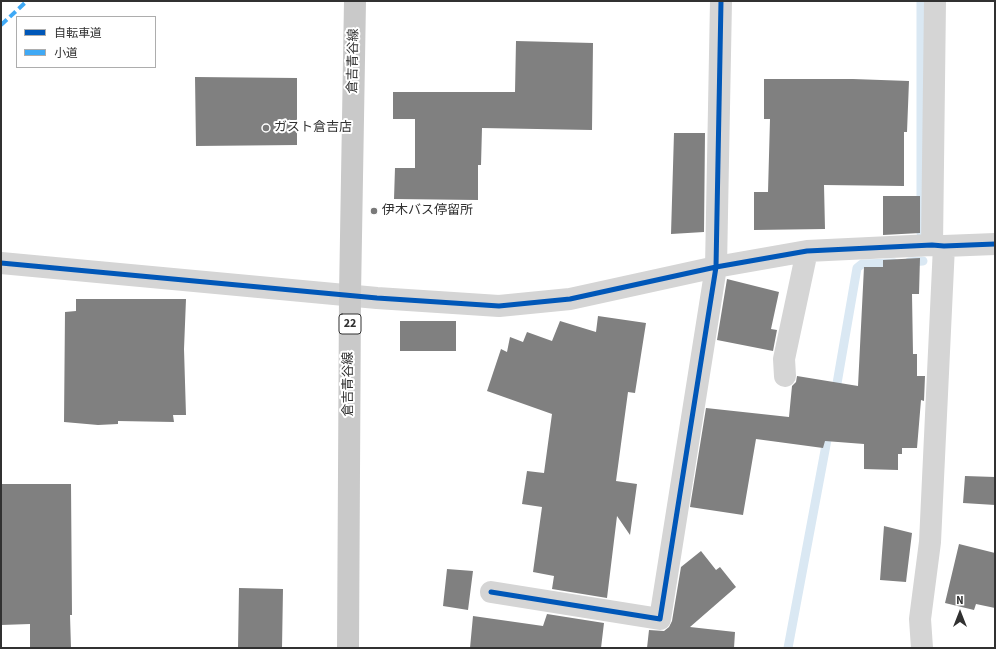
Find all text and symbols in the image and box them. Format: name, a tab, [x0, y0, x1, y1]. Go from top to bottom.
legend	[16, 16, 156, 68]
text: 自転車道	[54, 25, 102, 42]
street label: 倉吉青谷線	[346, 28, 362, 94]
text: 小道	[54, 45, 78, 62]
place label: ガスト倉吉店	[274, 120, 352, 136]
marker: ガスト倉吉店	[261, 123, 271, 133]
place label: 伊木バス停留所	[382, 203, 473, 219]
marker: 伊木バス停留所	[369, 206, 379, 216]
road number: 22	[339, 314, 361, 334]
street label: 倉吉青谷線	[341, 352, 357, 416]
north arrow	[940, 593, 980, 633]
text: N	[956, 593, 964, 608]

